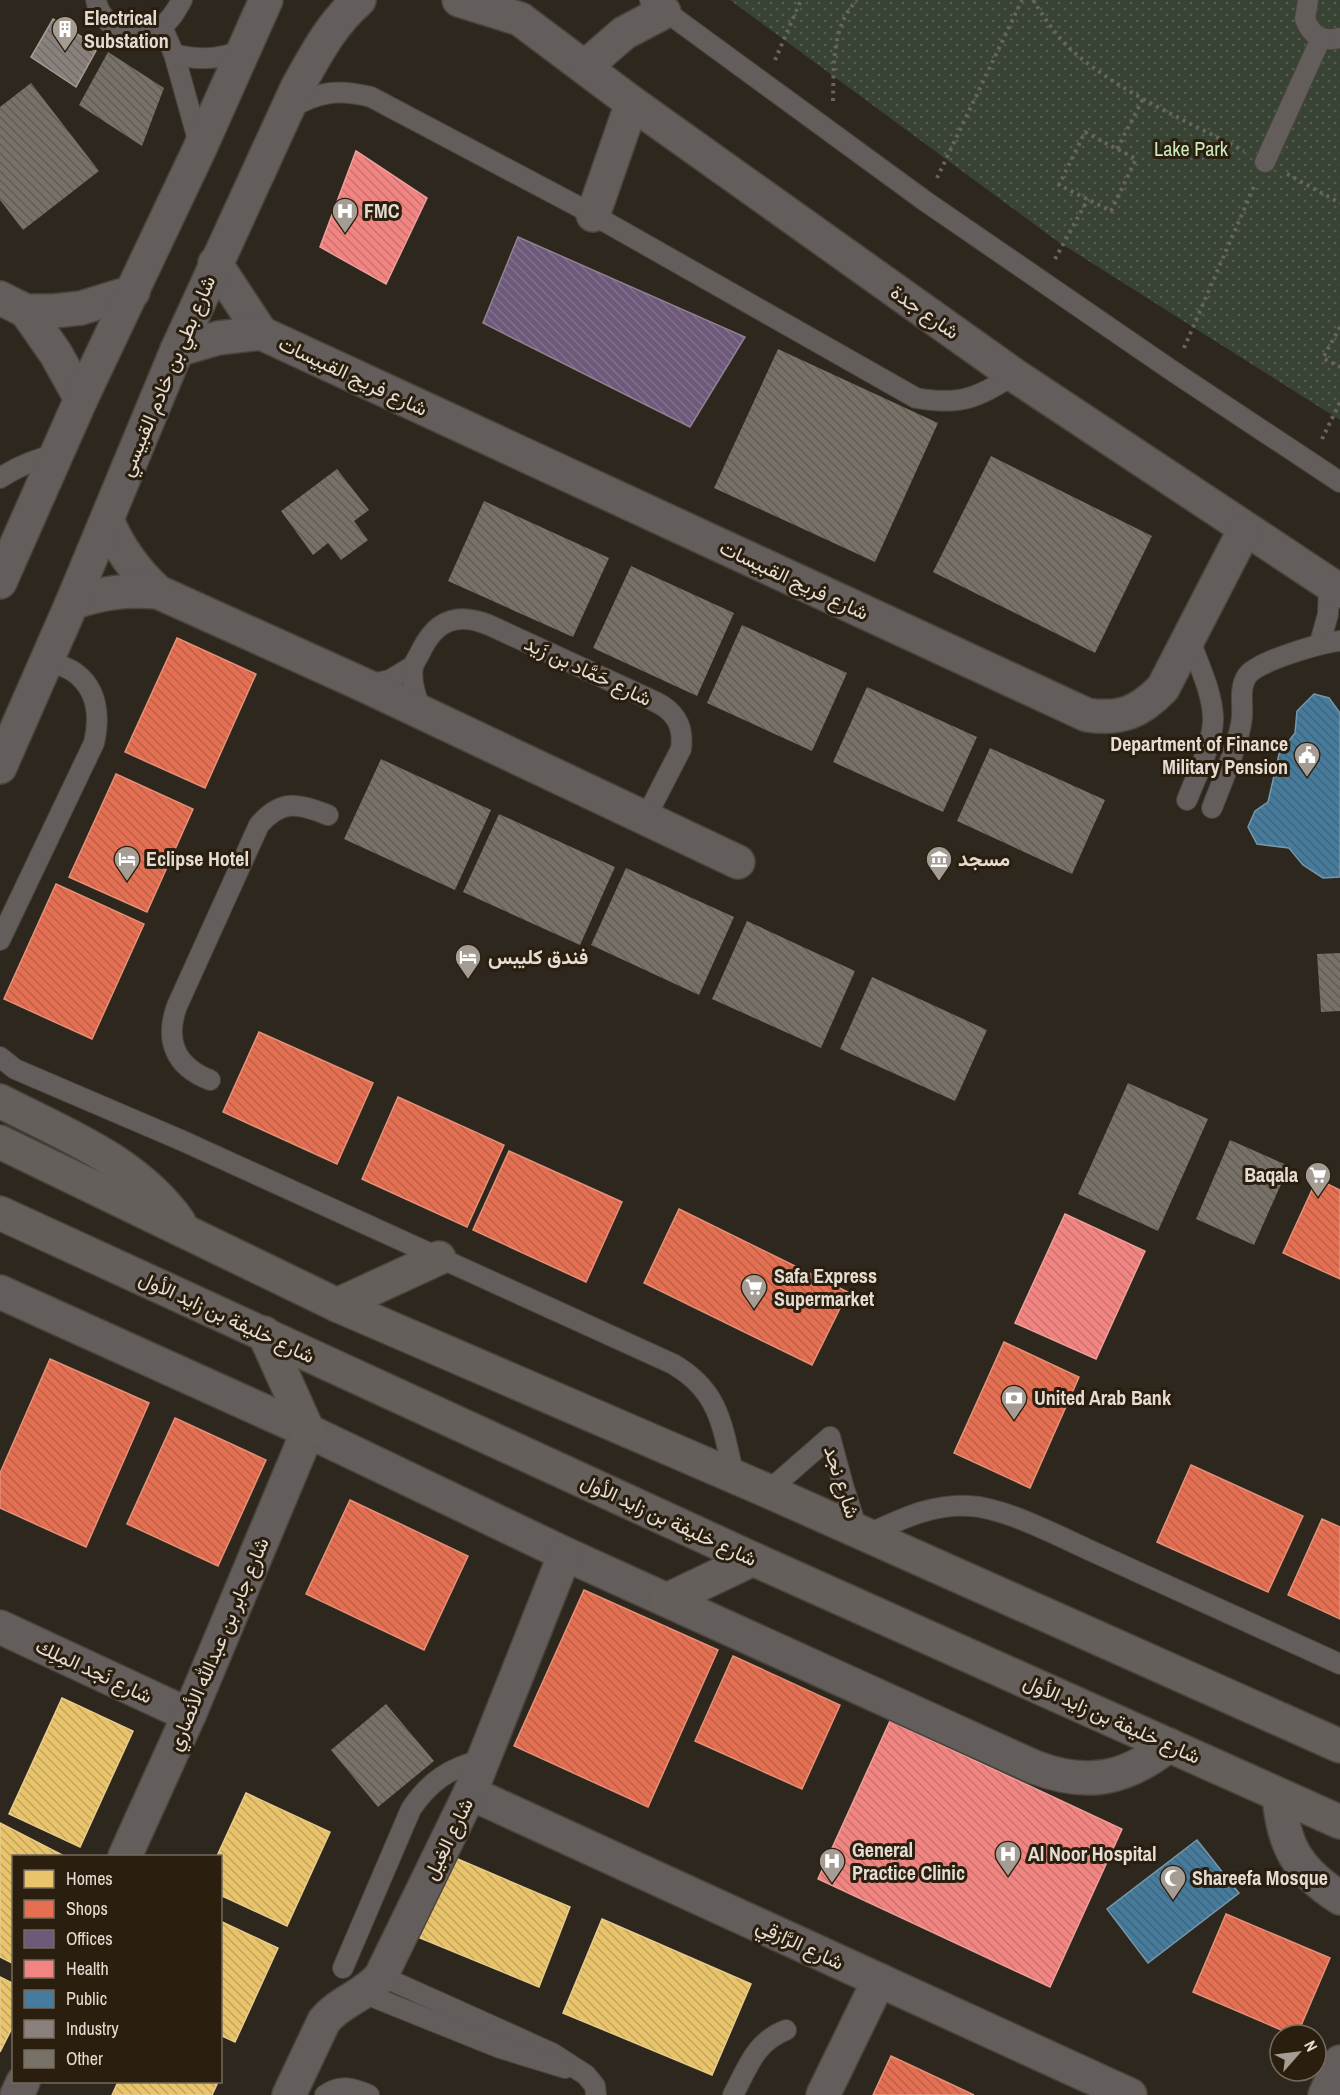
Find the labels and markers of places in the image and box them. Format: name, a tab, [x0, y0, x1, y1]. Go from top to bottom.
place label: Electrical Substation	[84, 4, 169, 54]
building icon: Electrical Substation	[50, 14, 80, 52]
hospital icon: FMC	[330, 196, 360, 234]
place label: FMC	[364, 197, 400, 224]
place label: Department of Finance Military Pension	[1110, 730, 1288, 780]
public building icon: Department of Finance Military Pension	[1292, 740, 1322, 778]
hotel icon: Eclipse Hotel	[112, 844, 142, 882]
museum icon: مسجد	[924, 844, 954, 882]
place label: Eclipse Hotel	[146, 845, 249, 872]
place label: مسجد	[958, 845, 1010, 872]
hotel icon: فندق كليبس	[453, 942, 483, 980]
place label: فندق كليبس	[488, 943, 588, 970]
supermarket icon: Baqala	[1303, 1160, 1333, 1198]
place label: Baqala	[1244, 1161, 1298, 1188]
place label: Safa Express Supermarket	[774, 1262, 877, 1312]
supermarket icon: Safa Express Supermarket	[739, 1272, 769, 1310]
bank icon: United Arab Bank	[999, 1383, 1029, 1421]
place label: United Arab Bank	[1034, 1384, 1172, 1411]
place label: General Practice Clinic	[852, 1836, 965, 1886]
hospital icon: Al Noor Hospital	[993, 1839, 1023, 1877]
place label: Al Noor Hospital	[1028, 1840, 1156, 1867]
hospital icon: General Practice Clinic	[817, 1846, 847, 1884]
mosque icon: Shareefa Mosque	[1158, 1863, 1188, 1901]
place label: Shareefa Mosque	[1192, 1864, 1328, 1891]

